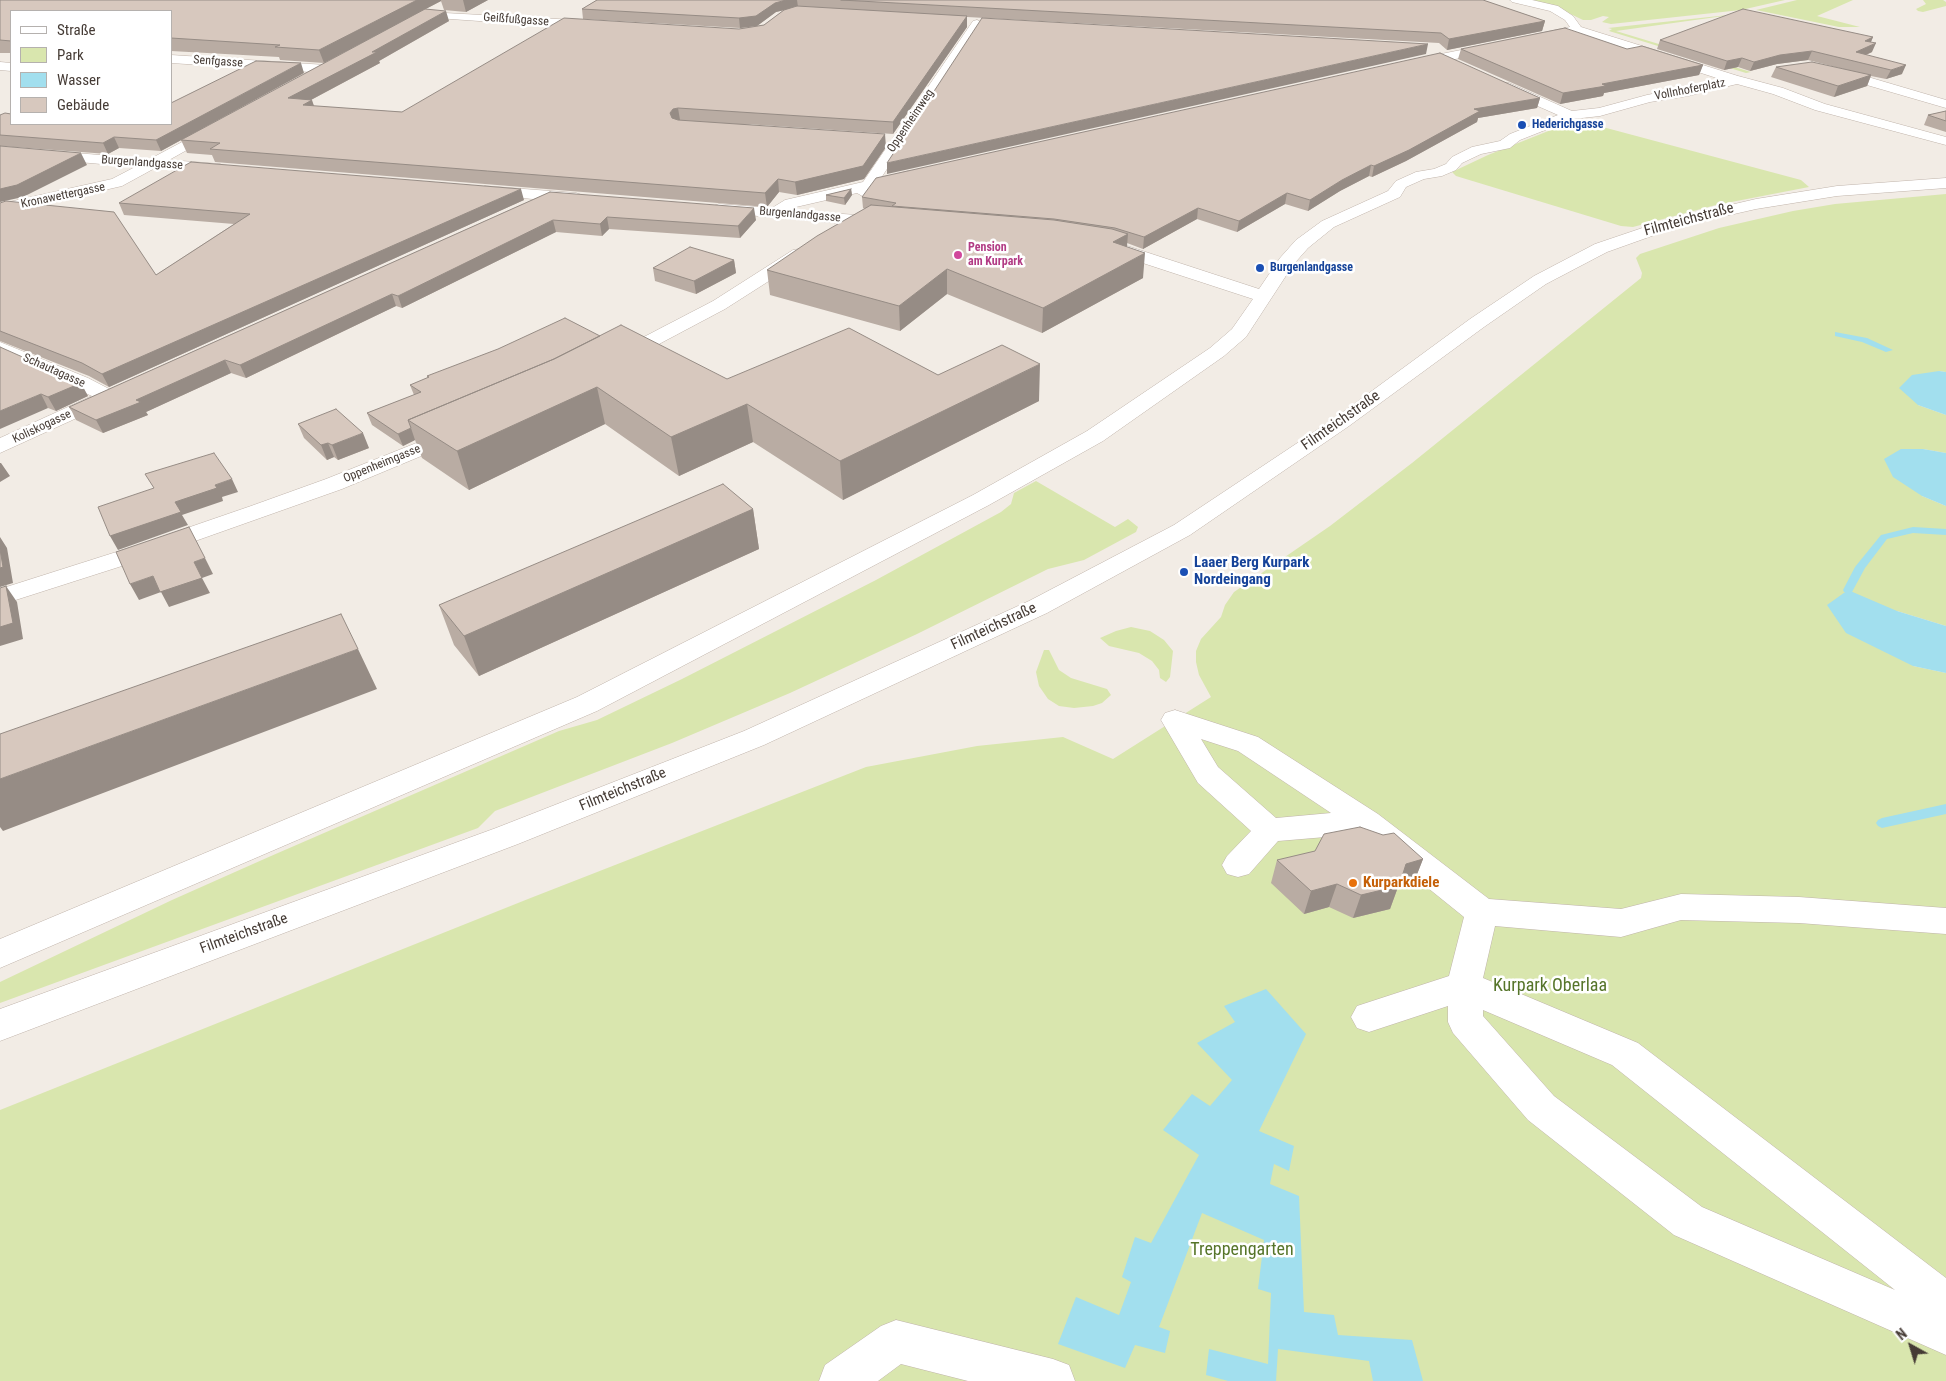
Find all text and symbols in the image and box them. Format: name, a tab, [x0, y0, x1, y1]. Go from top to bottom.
legend	[10, 10, 172, 125]
street label: Geißfußgasse	[483, 11, 549, 29]
text: Straße	[57, 21, 96, 39]
text: Park	[57, 46, 84, 64]
street label: Senfgasse	[193, 53, 243, 71]
text: Wasser	[57, 71, 101, 89]
street label: Vollnhoferplatz	[1653, 76, 1727, 104]
street label: Oppenheimweg	[885, 87, 937, 155]
text: Gebäude	[57, 96, 109, 114]
place label: Hederichgasse	[1532, 118, 1604, 132]
marker: Hederichgasse	[1516, 119, 1528, 131]
street label: Burgenlandgasse	[101, 153, 183, 173]
street label: Kronawettergasse	[20, 180, 106, 212]
street label: Filmteichstraße	[1642, 199, 1736, 241]
street label: Burgenlandgasse	[759, 204, 841, 226]
place label: Pension am Kurpark	[968, 241, 1023, 269]
marker: Pension am Kurpark	[952, 249, 964, 261]
place label: Burgenlandgasse	[1270, 261, 1353, 275]
marker: Burgenlandgasse	[1254, 262, 1266, 274]
street label: Schautagasse	[21, 351, 87, 391]
street label: Filmteichstraße	[1298, 387, 1384, 455]
street label: Koliskogasse	[10, 407, 74, 447]
street label: Oppenheimgasse	[341, 442, 423, 486]
place label: Laaer Berg Kurpark Nordeingang	[1194, 554, 1309, 589]
marker: Laaer Berg Kurpark Nordeingang	[1178, 566, 1190, 578]
street label: Filmteichstraße	[948, 599, 1040, 655]
street label: Filmteichstraße	[577, 764, 669, 816]
place label: Kurparkdiele	[1363, 874, 1439, 892]
marker: Kurparkdiele	[1347, 877, 1359, 889]
street label: Filmteichstraße	[198, 910, 290, 958]
park label: Kurpark Oberlaa	[1493, 975, 1607, 997]
park label: Treppengarten	[1190, 1239, 1294, 1261]
north arrow	[1886, 1321, 1936, 1371]
text: N	[1893, 1325, 1910, 1343]

